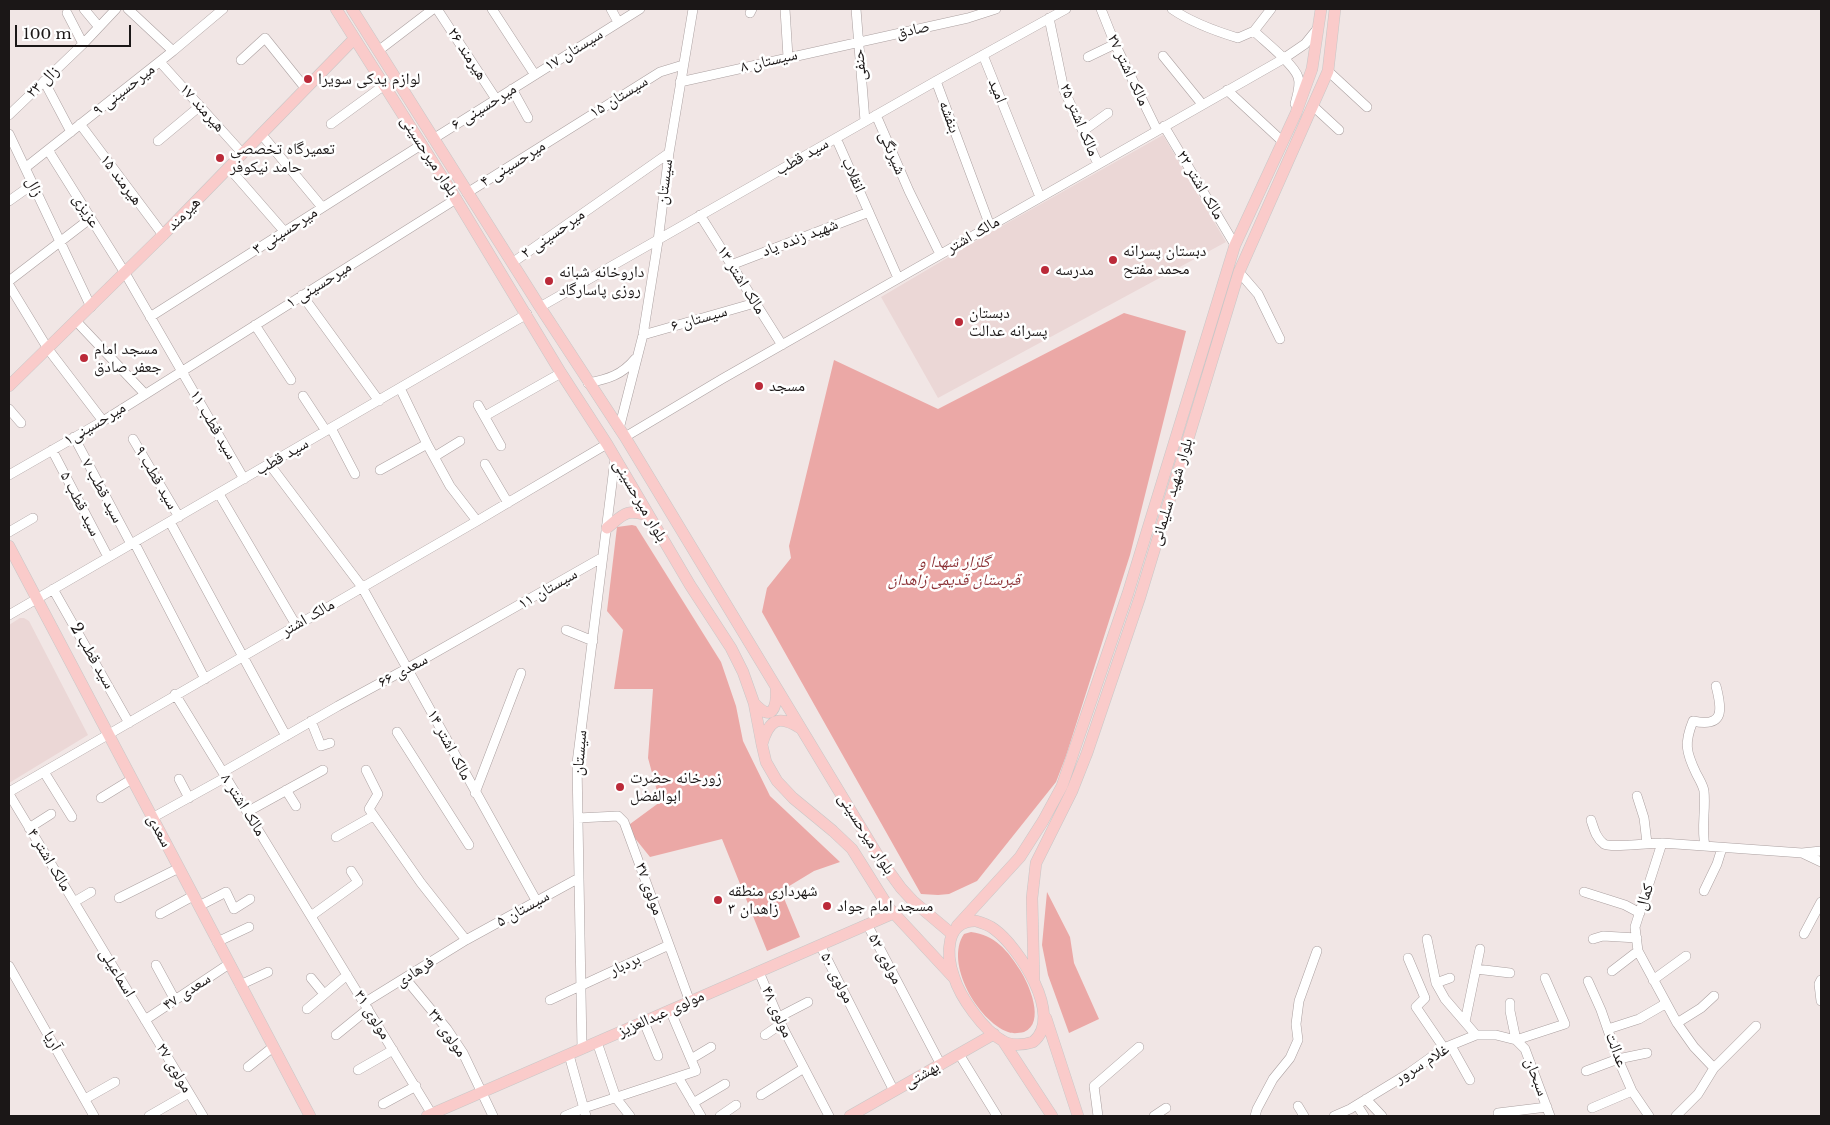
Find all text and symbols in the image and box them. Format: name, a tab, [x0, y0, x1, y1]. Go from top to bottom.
scale bar	[18, 15, 134, 47]
street label: صادق	[895, 17, 931, 43]
text: 100 m	[23, 24, 72, 43]
street label: هیرمند ۲۶	[443, 24, 491, 84]
street label: سیستان ۱۷	[541, 25, 607, 75]
street label: مالک اشتر ۲۷	[1103, 31, 1153, 109]
street label: سیستان ۸	[739, 45, 799, 77]
street label: حنفی	[849, 48, 871, 82]
street label: میرحسینی ۹	[89, 60, 159, 120]
street label: زال ۲۳	[22, 62, 64, 102]
place label: لوازم یدکی سویرا	[318, 69, 420, 89]
street label: سیستان ۱۵	[586, 72, 652, 122]
marker: لوازم یدکی سویرا	[302, 73, 314, 85]
street label: امید	[984, 76, 1010, 106]
street label: میرحسینی ۶	[448, 79, 520, 135]
street label: هیرمند ۱۷	[175, 80, 229, 136]
street label: مالک اشتر ۲۵	[1055, 81, 1103, 159]
street label: بنفشه	[934, 98, 964, 136]
street label: بلوار میرحسینی	[396, 112, 462, 200]
street label: شیرنگی	[874, 128, 910, 178]
street label: سید قطب	[772, 134, 832, 180]
street label: میرحسینی ۴	[477, 136, 549, 192]
place label: تعمیرگاه تخصصی حامد نیکوفر	[230, 139, 335, 177]
street label: مالک اشتر ۲۲	[1172, 147, 1228, 223]
street label: هیرمند ۱۵	[96, 151, 146, 209]
marker: تعمیرگاه تخصصی حامد نیکوفر	[214, 152, 226, 164]
street label: انقلاب	[837, 154, 869, 196]
street label: سیستان	[653, 158, 677, 206]
street label: زال	[21, 174, 47, 200]
street label: عزیزی	[68, 190, 104, 232]
street label: هیرمند	[163, 193, 205, 235]
street label: میرحسینی ۳	[249, 203, 321, 259]
street label: میرحسینی ۲	[517, 205, 589, 263]
street label: مالک اشتر	[943, 212, 1003, 258]
street label: شهید زنده یاد	[759, 215, 841, 261]
place label: دبستان پسرانه محمد مفتح	[1123, 241, 1206, 279]
street label: مالک اشتر ۱۳	[712, 242, 770, 318]
marker: دبستان پسرانه محمد مفتح	[1107, 254, 1119, 266]
street label: میرحسینی ۱	[283, 257, 355, 313]
place label: مدرسه	[1055, 260, 1094, 280]
place label: داروخانه شبانه روزی پاسارگاد	[559, 262, 644, 300]
marker: مدرسه	[1039, 264, 1051, 276]
marker: داروخانه شبانه روزی پاسارگاد	[543, 275, 555, 287]
street label: سیستان ۶	[669, 302, 729, 336]
place label: دبستان پسرانه عدالت	[969, 303, 1048, 341]
marker: دبستان پسرانه عدالت	[953, 316, 965, 328]
place label: مسجد امام جعفر صادق	[94, 339, 162, 377]
marker: مسجد امام جعفر صادق	[78, 352, 90, 364]
place label: مسجد	[769, 376, 805, 396]
marker: مسجد	[753, 380, 765, 392]
street label: سید قطب ۱۱	[185, 387, 241, 463]
street label: میرحسینی۱	[61, 398, 129, 450]
street label: سید قطب	[252, 434, 312, 480]
street label: بلوار شهید سلیمانی	[1147, 436, 1197, 548]
street label: سید قطب ۹	[130, 443, 182, 513]
street label: سید قطب ۷	[77, 456, 127, 526]
street label: بلوار میرحسینی	[609, 456, 671, 546]
street label: سید قطب ۵	[56, 468, 104, 540]
park label: گلزار شهدا و قبرستان قدیمی زاهدان	[888, 552, 1020, 590]
street label: سیستان ۱۱	[515, 564, 581, 614]
street label: مالک اشتر	[278, 595, 338, 641]
street label: سید قطب 2	[65, 620, 119, 692]
street label: سعدی ۶۶	[375, 650, 431, 692]
street label: مالک اشتر ۱۴	[422, 706, 476, 784]
street label: سیستان	[568, 729, 592, 777]
place label: زورخانه حضرت ابوالفضل	[630, 768, 722, 806]
street label: مالک اشتر ۸	[216, 770, 270, 840]
marker: زورخانه حضرت ابوالفضل	[614, 781, 626, 793]
street label: بلوار میرحسینی	[833, 790, 899, 878]
street label: سعدی	[142, 811, 176, 851]
street label: مالک اشتر ۴	[23, 825, 75, 895]
street label: مولوی ۳۷	[631, 860, 667, 918]
place label: شهرداری منطقه ۳ زاهدان	[728, 881, 818, 919]
street label: کمال	[1632, 881, 1658, 913]
street label: سیستان ۵	[493, 887, 553, 931]
marker: شهرداری منطقه ۳ زاهدان	[712, 894, 724, 906]
place label: مسجد امام جواد	[837, 896, 933, 916]
marker: مسجد امام جواد	[821, 900, 833, 912]
street label: مولوی ۵۲	[864, 930, 906, 988]
street label: اسماعیلی	[95, 945, 139, 1001]
street label: مولوی ۵۰	[816, 949, 858, 1007]
street label: بردبار	[606, 950, 644, 980]
street label: فرهادی	[392, 953, 438, 991]
street label: سعدی ۴۷	[159, 969, 215, 1015]
street label: مولوی ۴۸	[757, 983, 797, 1041]
street label: مولوی عبدالعزیز	[615, 986, 707, 1042]
street label: مولوی ۳۱	[349, 987, 395, 1043]
street label: مولوی ۳۳	[424, 1005, 470, 1061]
street label: آریا	[39, 1028, 65, 1054]
street label: عدالت	[1601, 1030, 1631, 1070]
street label: مولوی ۲۷	[152, 1040, 196, 1096]
street label: غلام سرور	[1391, 1040, 1453, 1088]
street label: سبحان	[1520, 1055, 1552, 1099]
street label: بهشتی	[901, 1057, 943, 1093]

